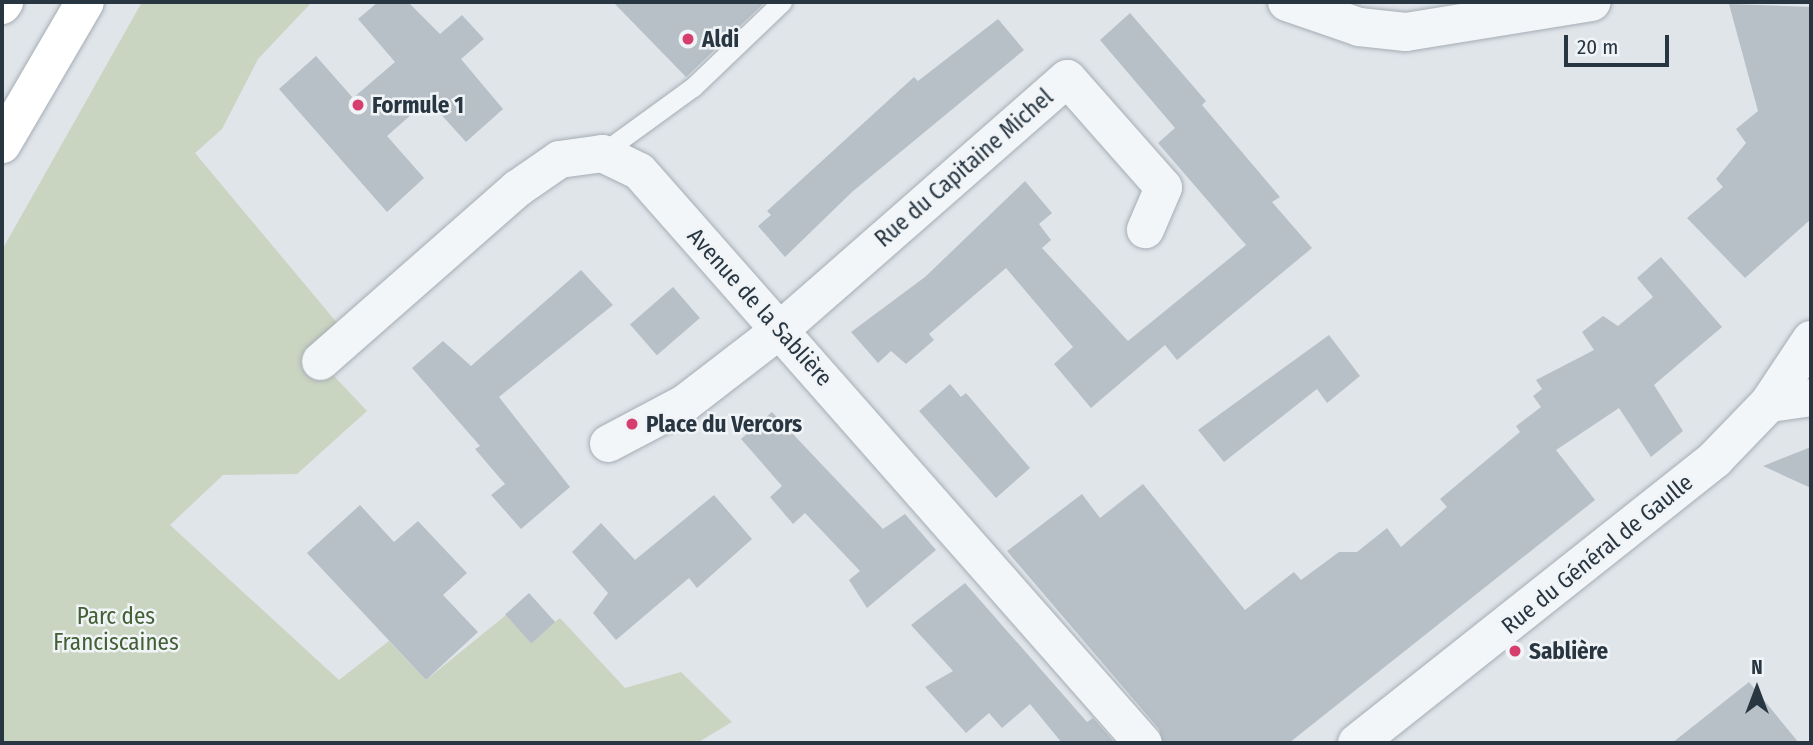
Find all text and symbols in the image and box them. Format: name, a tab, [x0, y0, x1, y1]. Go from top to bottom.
scale bar	[1568, 21, 1673, 65]
place label: Aldi	[702, 25, 739, 53]
marker: Aldi	[680, 31, 696, 47]
text: 20 m	[1577, 34, 1618, 60]
street label: Rue du Capitaine Michel	[869, 83, 1059, 253]
place label: Formule 1	[372, 91, 464, 119]
marker: Formule 1	[350, 97, 366, 113]
street label: Avenue de la Sablière	[682, 222, 838, 392]
place label: Place du Vercors	[646, 410, 802, 438]
marker: Place du Vercors	[624, 416, 640, 432]
street label: Rue du Général de Gaulle	[1496, 468, 1698, 640]
park label: Parc des Franciscaines	[53, 602, 179, 656]
place label: Sablière	[1529, 637, 1608, 665]
marker: Sablière	[1507, 643, 1523, 659]
north arrow	[1722, 654, 1792, 724]
text: N	[1751, 656, 1763, 679]

